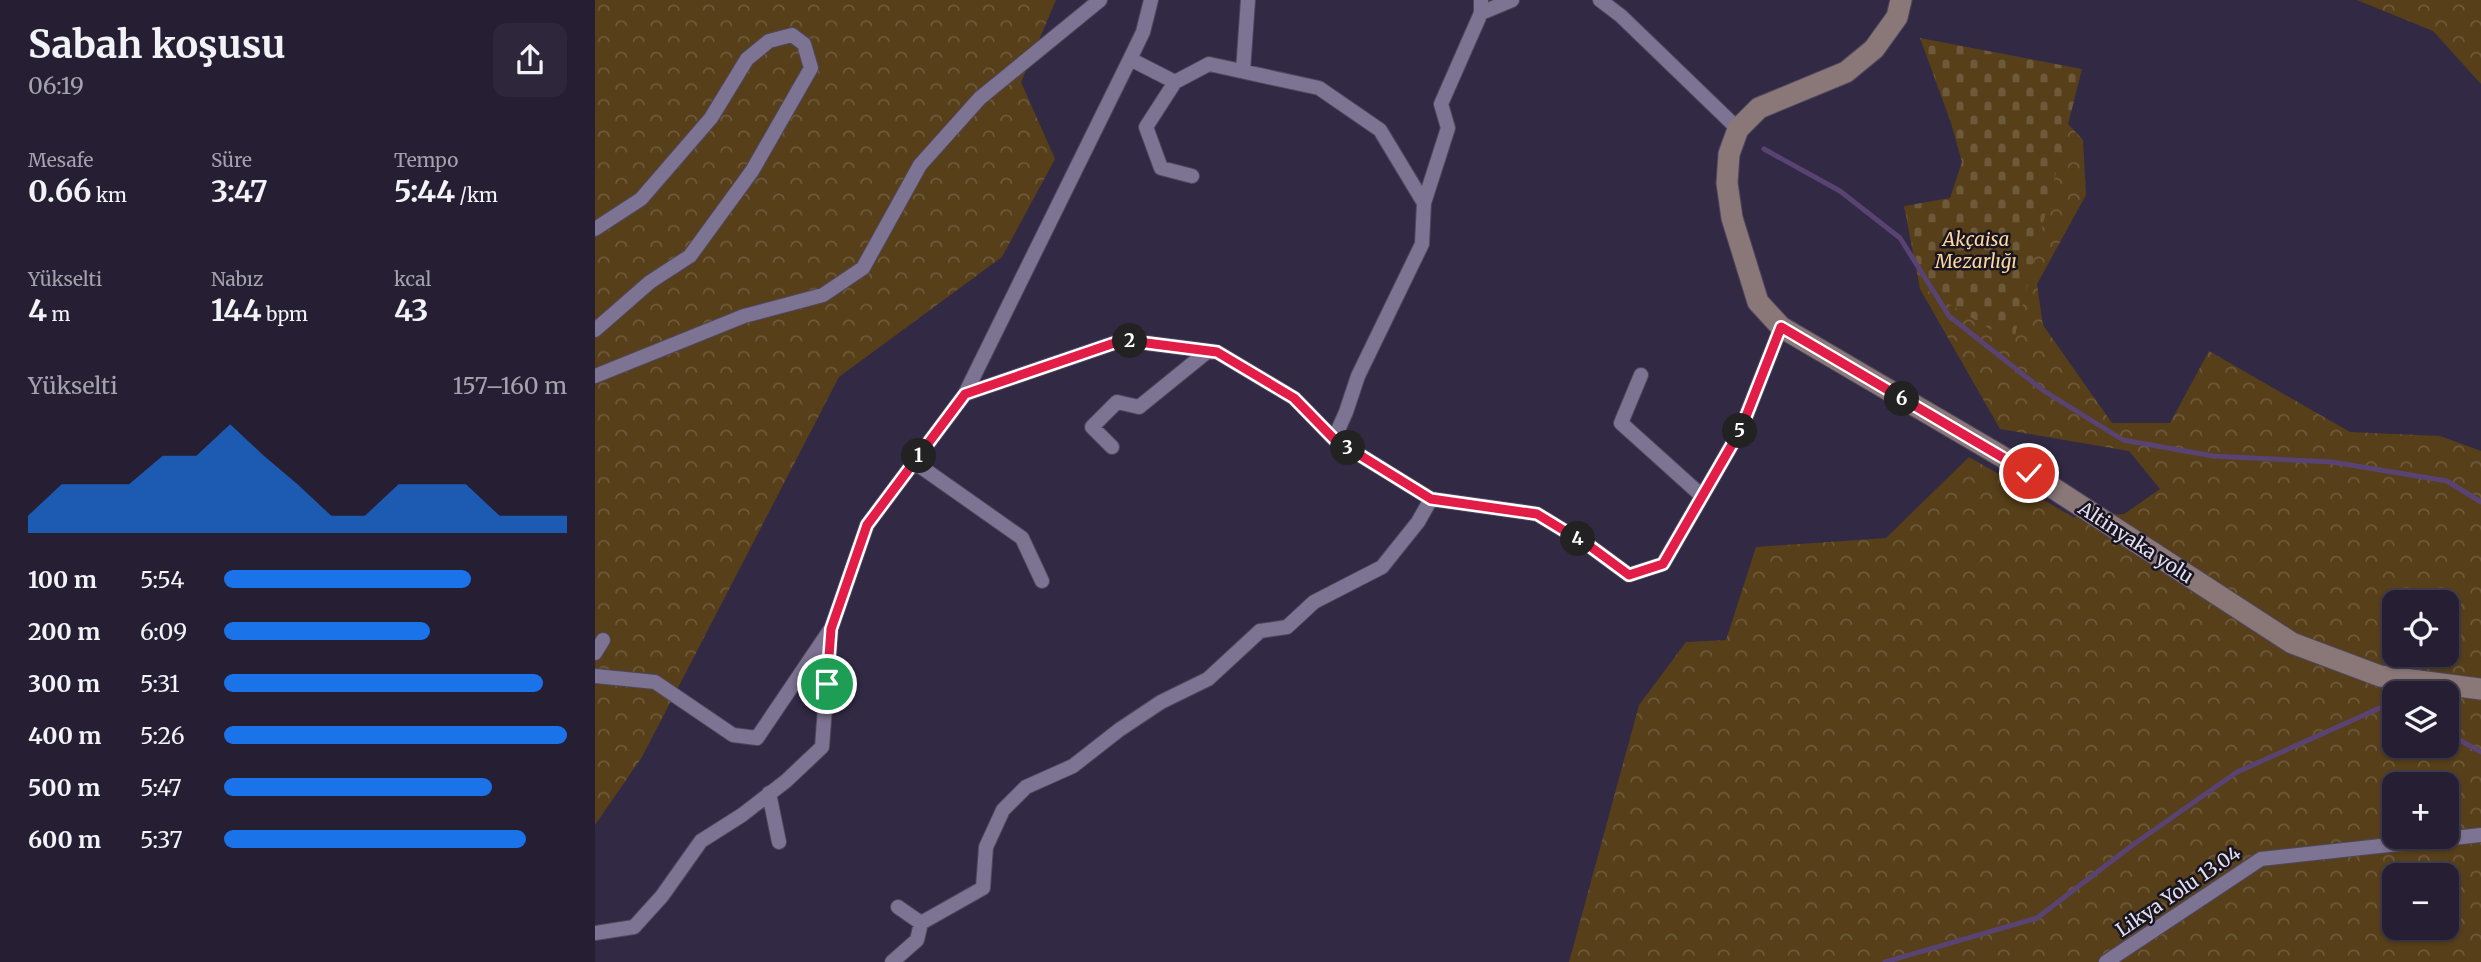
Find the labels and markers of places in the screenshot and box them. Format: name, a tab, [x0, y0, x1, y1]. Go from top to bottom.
pin: 2	[1113, 324, 1147, 358]
pin: 6	[1885, 382, 1919, 416]
pin: 5	[1723, 414, 1757, 448]
pin: 3	[1331, 430, 1365, 466]
pin: 1	[901, 438, 937, 474]
pin	[1999, 443, 2059, 503]
pin: 4	[1560, 522, 1595, 556]
pin	[797, 654, 857, 714]

